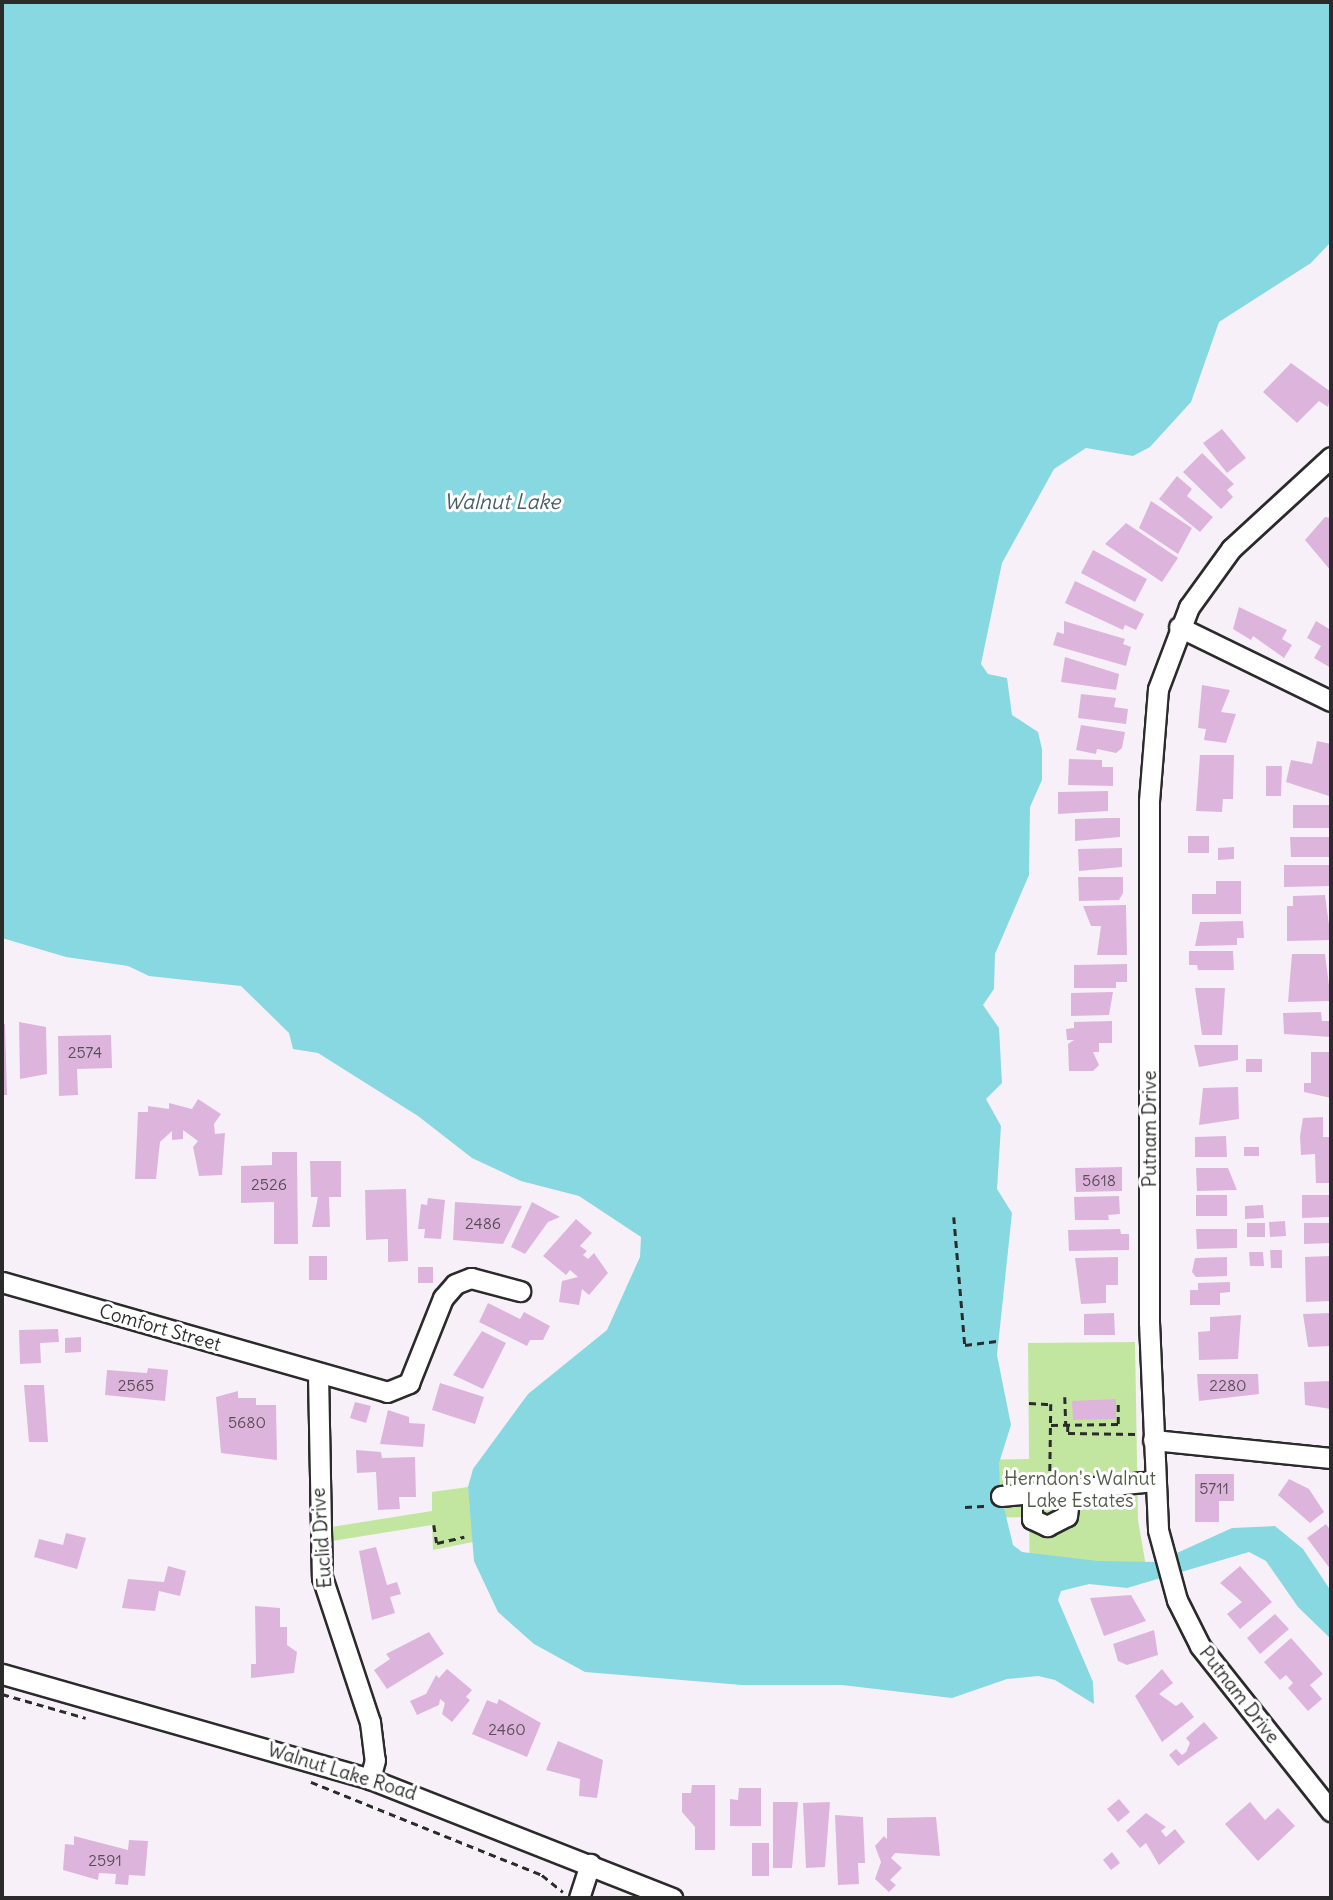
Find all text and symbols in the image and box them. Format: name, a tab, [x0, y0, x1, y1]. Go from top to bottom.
water label: Walnut Lake	[444, 489, 560, 515]
house number: 2574	[68, 1042, 102, 1062]
street label: Putnam Drive	[1139, 1071, 1161, 1187]
house number: 5618	[1082, 1170, 1116, 1190]
house number: 2526	[251, 1174, 287, 1194]
house number: 2486	[465, 1213, 501, 1233]
street label: Comfort Street	[96, 1300, 224, 1356]
house number: 2565	[118, 1375, 154, 1395]
house number: 2280	[1209, 1375, 1247, 1395]
house number: 5680	[228, 1412, 266, 1432]
park label: Herndon's Walnut Lake Estates	[1004, 1468, 1156, 1512]
house number: 5711	[1199, 1478, 1229, 1498]
street label: Euclid Drive	[307, 1487, 337, 1589]
street label: Putnam Drive	[1194, 1642, 1284, 1748]
house number: 2460	[488, 1719, 526, 1739]
street label: Walnut Lake Road	[265, 1739, 419, 1805]
house number: 2591	[88, 1850, 122, 1870]

